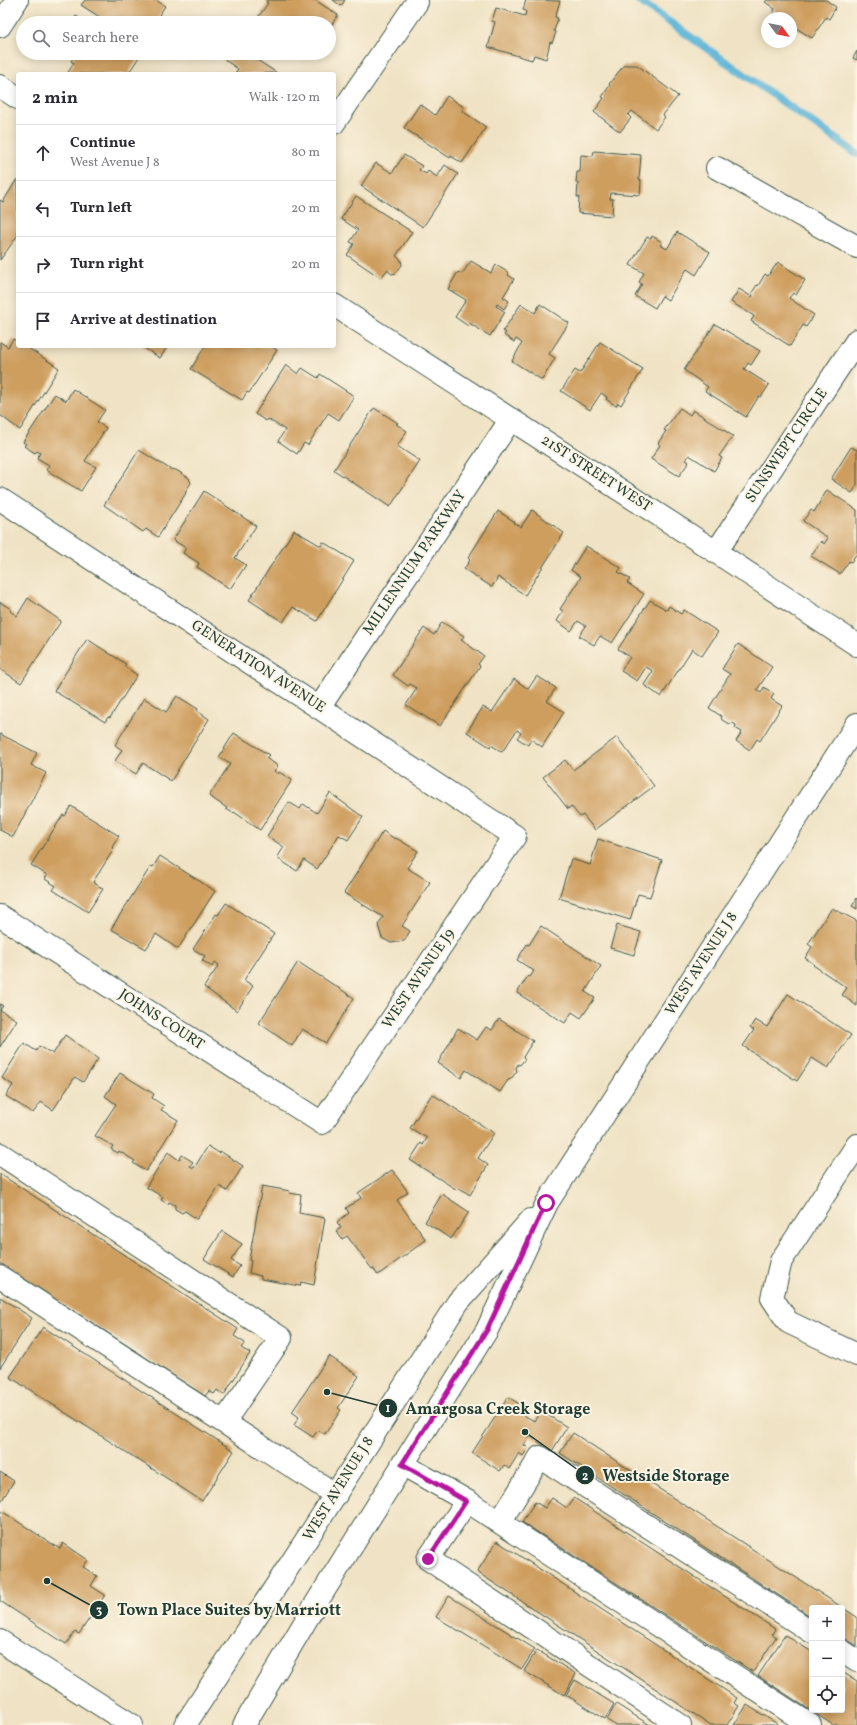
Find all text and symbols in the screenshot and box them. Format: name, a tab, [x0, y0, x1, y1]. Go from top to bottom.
north arrow	[761, 12, 797, 48]
search box	[16, 16, 336, 60]
icon: search	[30, 27, 52, 49]
text: Search here	[62, 28, 139, 49]
text: 2 min	[32, 87, 78, 110]
text: Walk · 120 m	[249, 89, 320, 107]
text: Continue	[70, 133, 135, 154]
icon: ahead	[32, 142, 54, 164]
text: 80 m	[291, 144, 320, 162]
text: West Avenue J 8	[70, 154, 160, 172]
icon: left	[32, 198, 54, 220]
text: Turn left	[70, 198, 132, 219]
text: 20 m	[291, 200, 320, 218]
icon: right	[32, 254, 54, 276]
text: Turn right	[70, 254, 144, 275]
text: 20 m	[291, 256, 320, 274]
icon: arrive	[32, 310, 54, 332]
text: Arrive at destination	[70, 310, 217, 331]
street label: SUNSWEPT CIRCLE	[741, 384, 833, 508]
street label: 21ST STREET WEST	[536, 430, 656, 518]
street label: MILLENNIUM PARKWAY	[358, 486, 472, 640]
street label: GENERATION AVENUE	[187, 616, 329, 718]
street label: WEST AVENUE J 8	[661, 908, 743, 1020]
street label: WEST AVENUE J9	[378, 925, 460, 1033]
street label: JOHNS COURT	[114, 984, 208, 1056]
route start	[537, 1194, 555, 1212]
callout: Amargosa Creek Storage	[378, 1394, 598, 1422]
text: Amargosa Creek Storage	[406, 1399, 590, 1421]
text: 1	[386, 1401, 391, 1417]
street label: WEST AVENUE J 8	[298, 1433, 380, 1545]
callout: Westside Storage	[575, 1461, 738, 1489]
text: Westside Storage	[602, 1466, 730, 1488]
text: 2	[582, 1469, 588, 1485]
route end	[419, 1550, 437, 1568]
callout: Town Place Suites by Marriott	[89, 1596, 349, 1624]
text: Town Place Suites by Marriott	[117, 1600, 341, 1622]
text: 3	[96, 1603, 102, 1619]
map controls	[809, 1605, 845, 1713]
button: +	[809, 1605, 845, 1641]
button: −	[809, 1641, 845, 1677]
button: locate	[809, 1677, 845, 1713]

